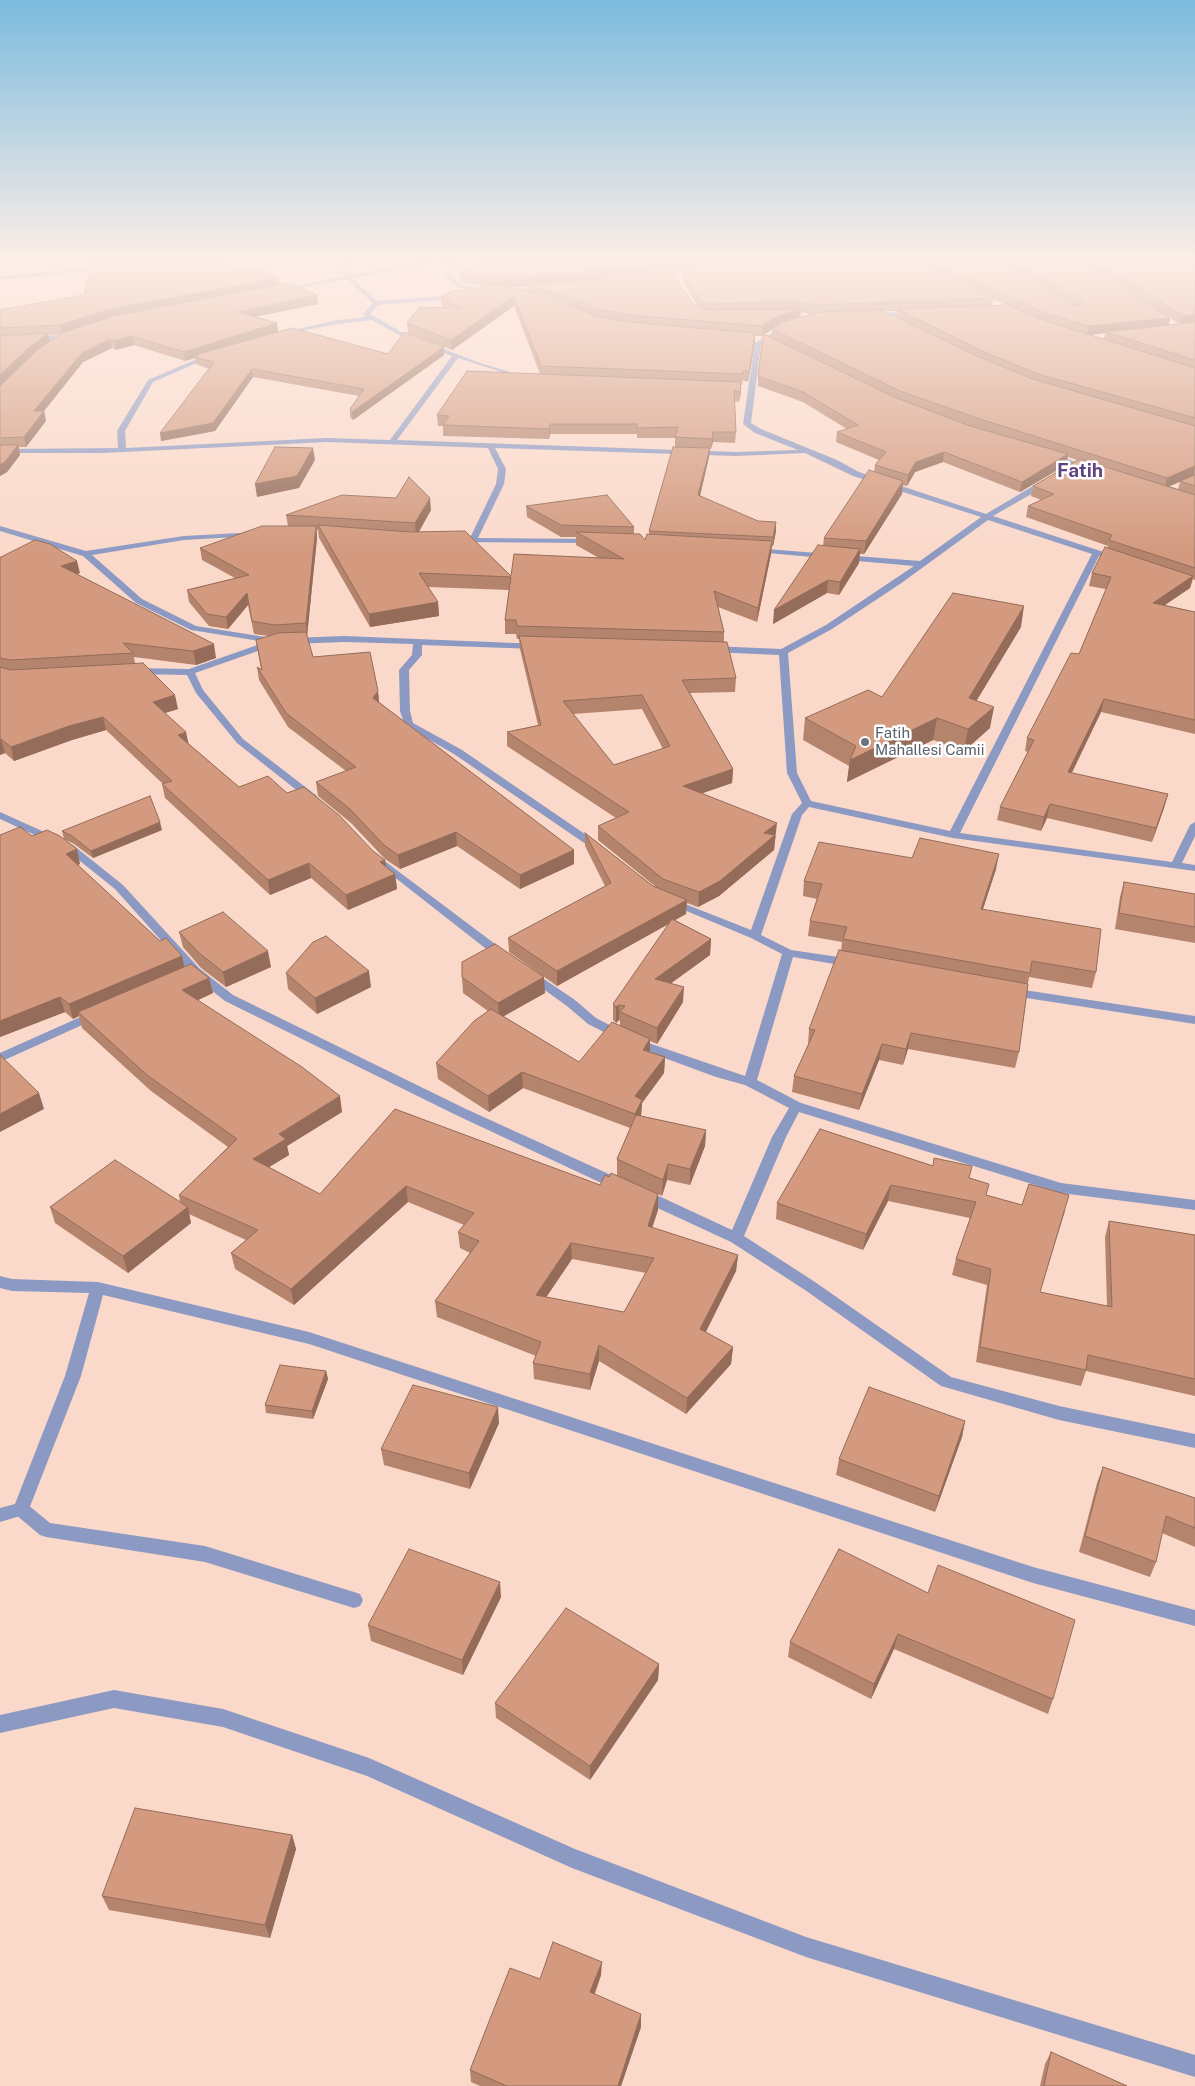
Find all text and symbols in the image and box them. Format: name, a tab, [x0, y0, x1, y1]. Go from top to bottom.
district label: Fatih	[1057, 460, 1103, 482]
place label: Fatih Mahallesi Camii	[875, 724, 984, 759]
marker: Fatih Mahallesi Camii	[859, 736, 871, 748]

